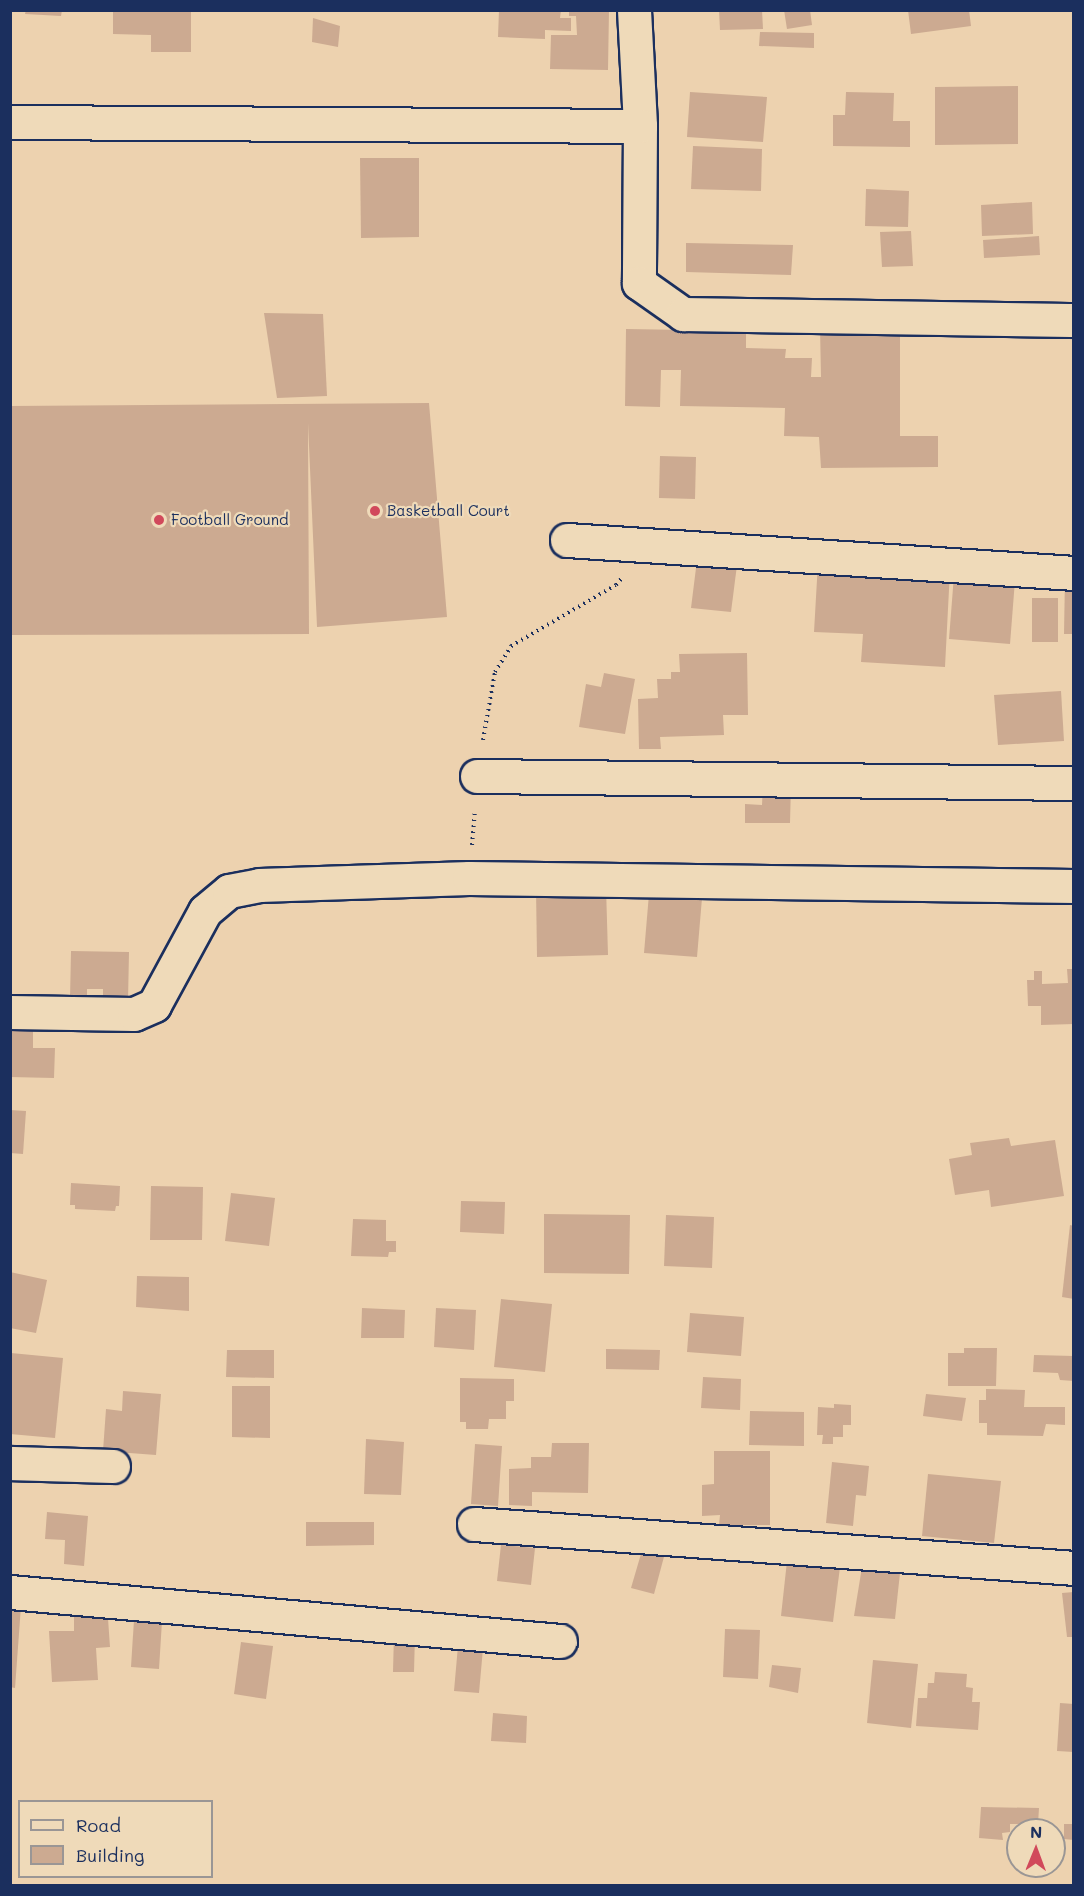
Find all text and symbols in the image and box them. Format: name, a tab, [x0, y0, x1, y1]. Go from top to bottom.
place label: Basketball Court	[387, 502, 510, 520]
marker: Basketball Court	[368, 504, 382, 518]
place label: Football Ground	[171, 511, 289, 529]
marker: Football Ground	[152, 513, 166, 527]
legend	[18, 1800, 213, 1878]
text: Road	[76, 1813, 121, 1837]
north arrow	[1006, 1818, 1066, 1878]
text: N	[1030, 1821, 1043, 1842]
text: Building	[76, 1843, 144, 1867]

